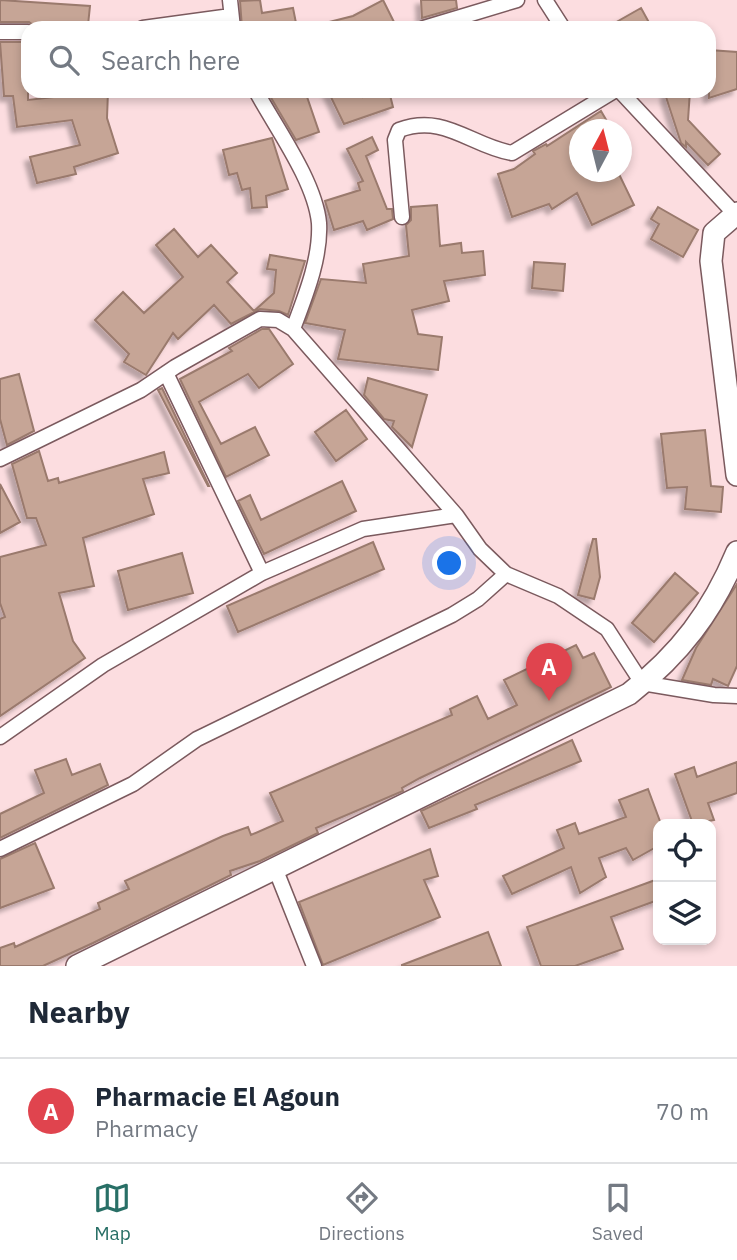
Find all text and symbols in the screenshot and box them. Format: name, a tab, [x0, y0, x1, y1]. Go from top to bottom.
search box	[21, 21, 716, 98]
icon: search	[45, 41, 83, 79]
text: Search here	[101, 43, 240, 77]
north arrow	[569, 119, 632, 182]
your location	[432, 546, 466, 580]
pin: A	[526, 643, 572, 701]
map controls	[653, 819, 716, 945]
button: locate	[653, 819, 716, 882]
button: layers	[653, 882, 716, 945]
text: Nearby	[28, 992, 130, 1031]
text: Pharmacie El Agoun	[95, 1079, 340, 1113]
text: A	[43, 1096, 59, 1126]
text: 70 m	[656, 1096, 709, 1126]
text: Pharmacy	[95, 1113, 198, 1143]
tab: Map	[93, 1179, 131, 1245]
tab: Directions	[318, 1179, 405, 1245]
tab: Saved	[592, 1179, 644, 1245]

